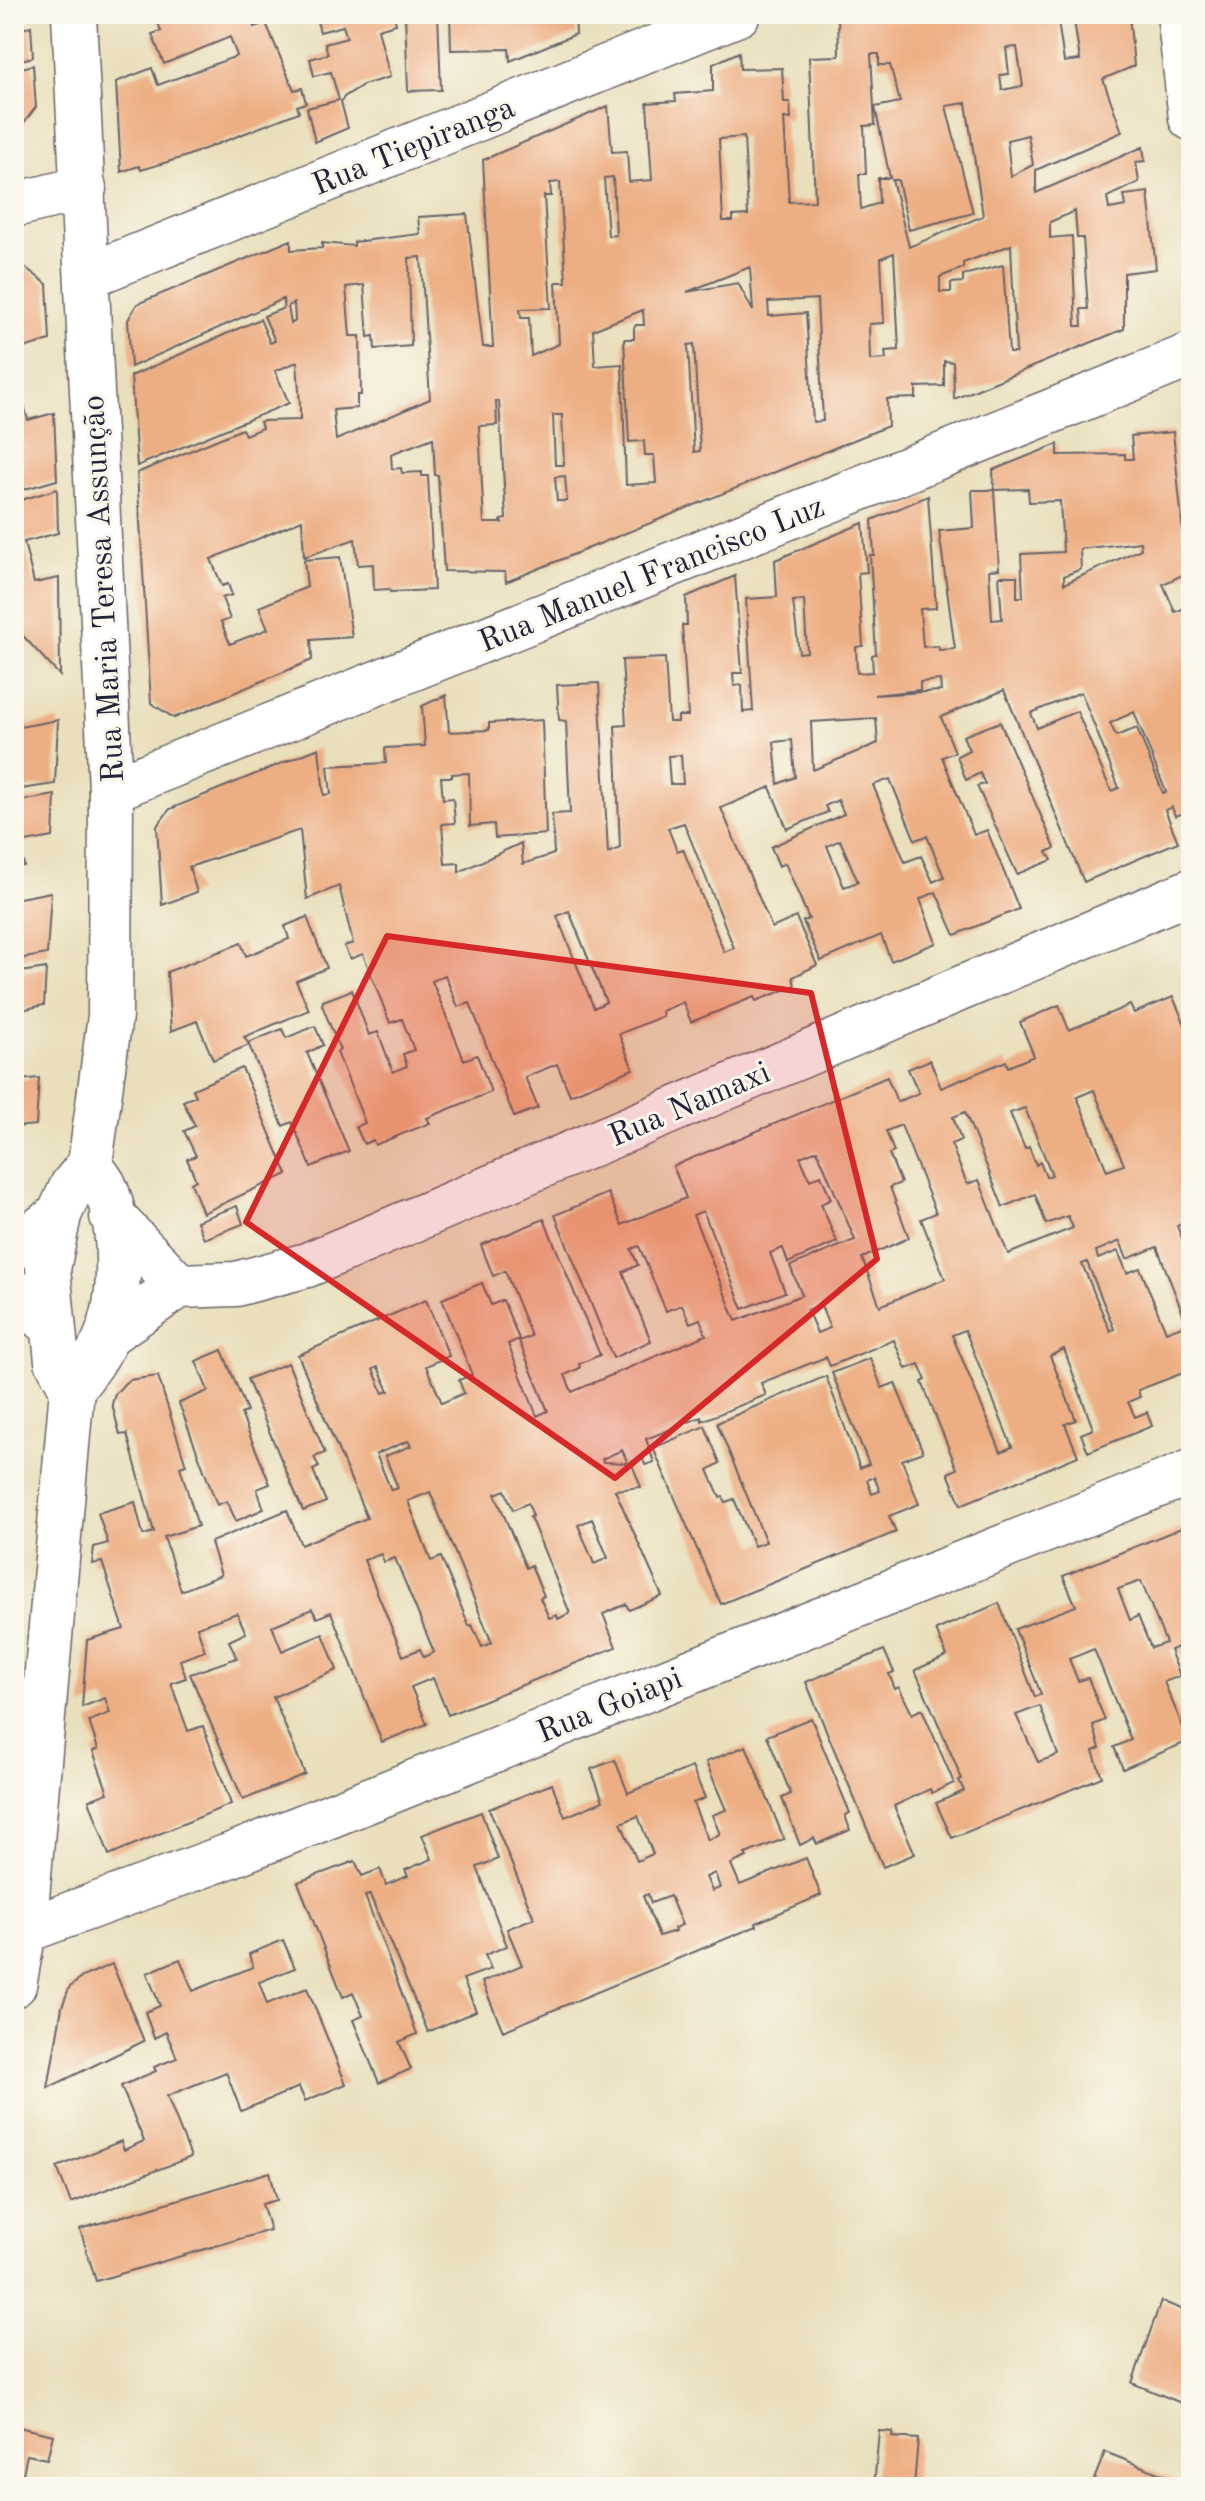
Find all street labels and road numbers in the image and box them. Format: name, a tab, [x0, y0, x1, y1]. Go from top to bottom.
street label: Rua Tiepiranga	[308, 93, 520, 203]
street label: Rua Maria Teresa Assunção	[79, 394, 131, 783]
street label: Rua Manuel Francisco Luz	[475, 492, 830, 660]
street label: Rua Namaxi	[605, 1057, 775, 1154]
street label: Rua Goiapi	[533, 1663, 687, 1750]

